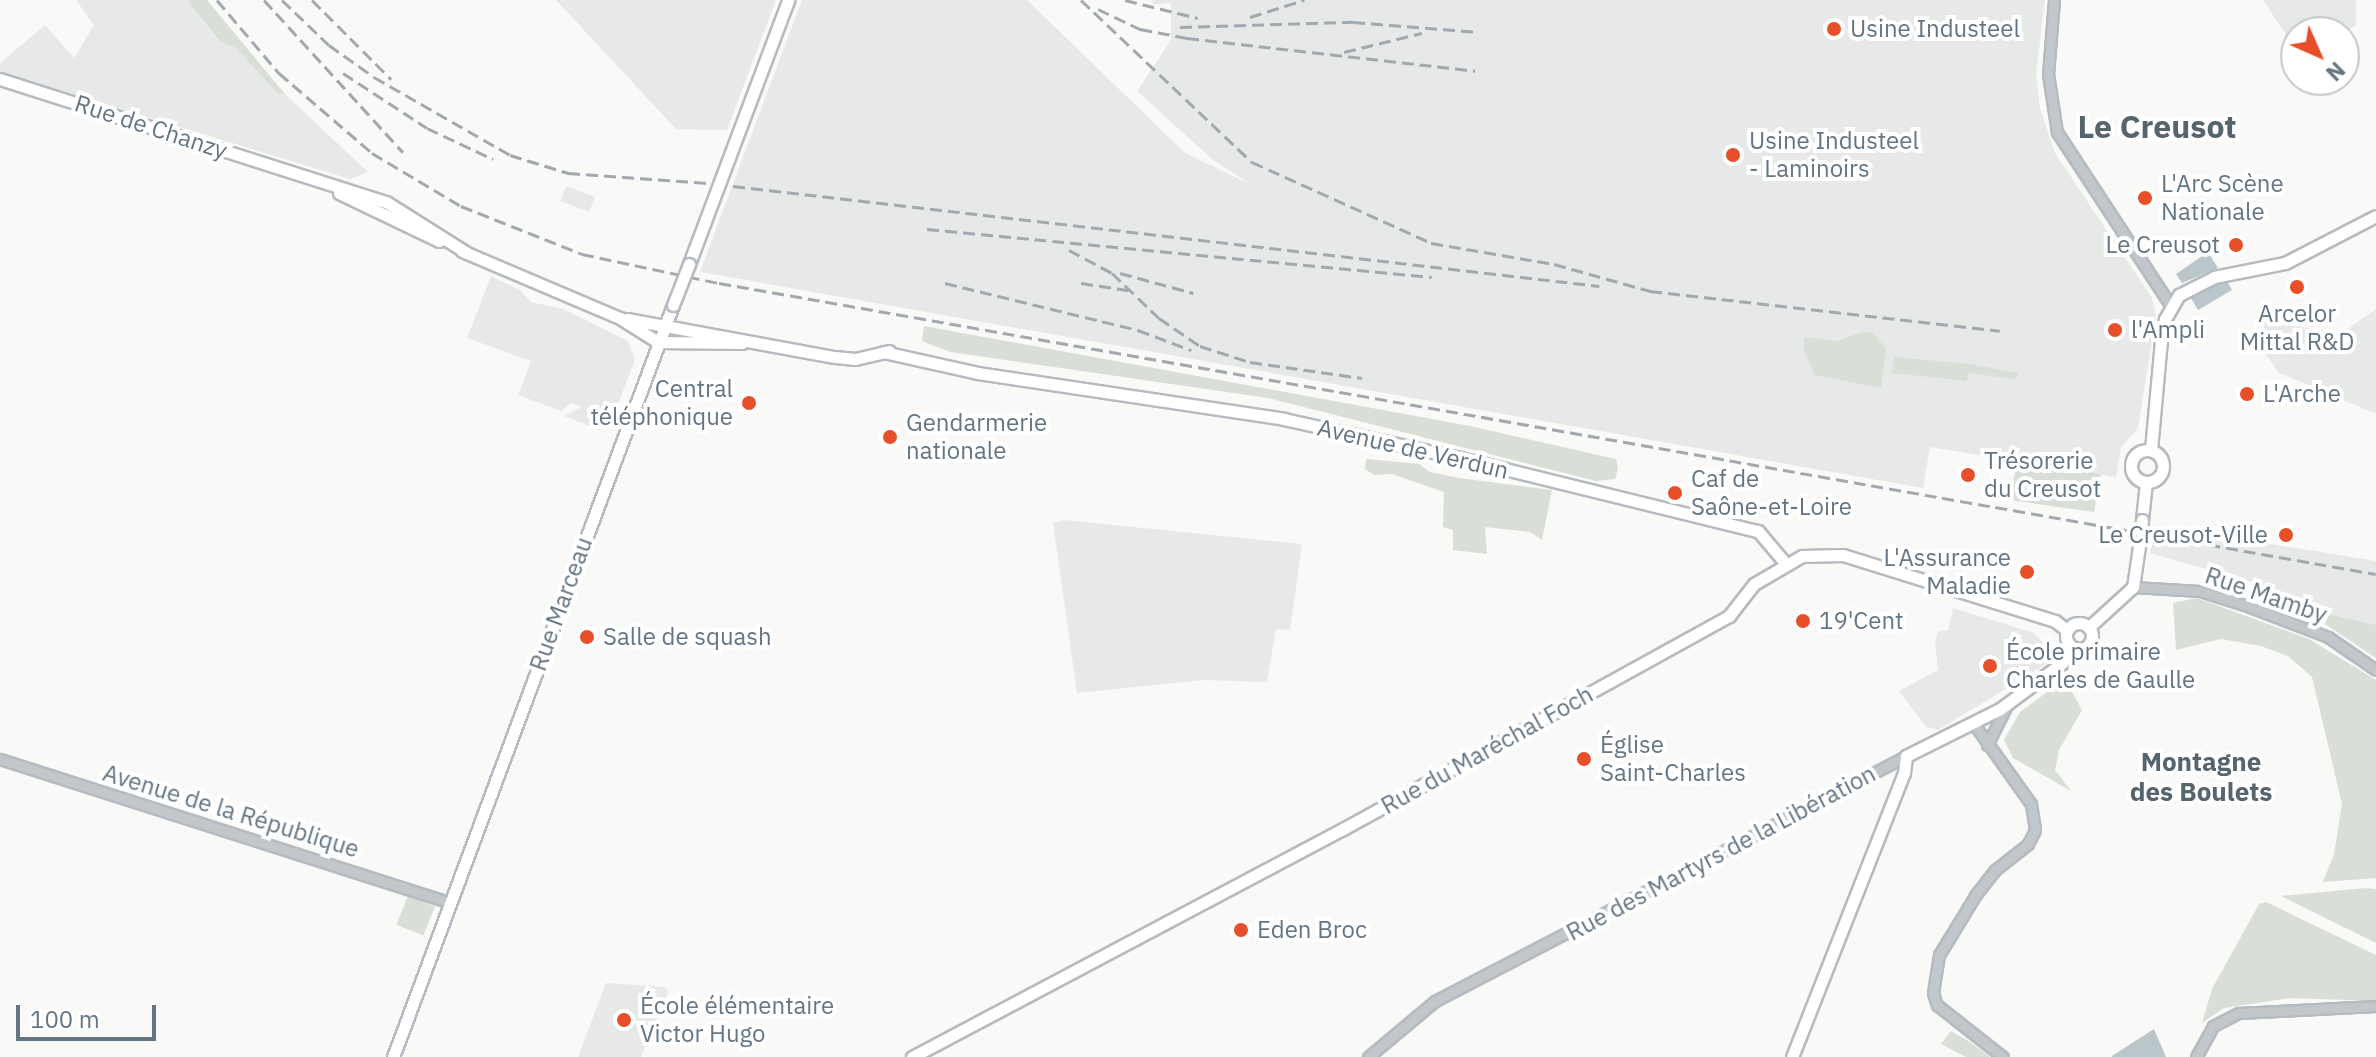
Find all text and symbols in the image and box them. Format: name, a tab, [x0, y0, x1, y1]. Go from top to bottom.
place label: Usine Industeel	[1850, 15, 2020, 43]
north arrow	[2280, 16, 2360, 96]
marker: Usine Industeel	[1825, 20, 1843, 38]
text: N	[2320, 56, 2352, 88]
street label: Rue de Chanzy	[71, 89, 231, 165]
district label: Le Creusot	[2077, 107, 2237, 145]
place label: Usine Industeel - Laminoirs	[1749, 127, 1919, 183]
marker: Usine Industeel - Laminoirs	[1724, 146, 1742, 164]
place label: L'Arc Scène Nationale	[2161, 170, 2284, 226]
marker: L'Arc Scène Nationale	[2136, 189, 2154, 207]
place label: Le Creusot	[2105, 231, 2220, 259]
marker: Le Creusot	[2227, 236, 2245, 254]
marker: Arcelor Mittal R&D	[2288, 278, 2306, 296]
place label: Arcelor Mittal R&D	[2240, 300, 2354, 356]
place label: l'Ampli	[2131, 316, 2205, 344]
marker: l'Ampli	[2106, 321, 2124, 339]
place label: Central téléphonique	[590, 375, 733, 431]
place label: L'Arche	[2263, 380, 2341, 408]
marker: L'Arche	[2238, 385, 2256, 403]
marker: Central téléphonique	[740, 394, 758, 412]
place label: Gendarmerie nationale	[906, 409, 1047, 465]
street label: Avenue de Verdun	[1315, 413, 1511, 485]
marker: Gendarmerie nationale	[881, 428, 899, 446]
place label: Trésorerie du Creusot	[1984, 447, 2101, 503]
place label: Caf de Saône-et-Loire	[1691, 465, 1852, 521]
marker: Trésorerie du Creusot	[1959, 466, 1977, 484]
marker: Caf de Saône-et-Loire	[1666, 484, 1684, 502]
place label: Le Creusot-Ville	[2098, 521, 2268, 549]
marker: Le Creusot-Ville	[2275, 524, 2297, 546]
street label: Rue Marceau	[523, 533, 599, 675]
place label: L'Assurance Maladie	[1884, 544, 2011, 600]
street label: Rue Mamby	[2201, 561, 2331, 629]
marker: L'Assurance Maladie	[2018, 563, 2036, 581]
place label: 19'Cent	[1819, 607, 1904, 635]
marker: 19'Cent	[1794, 612, 1812, 630]
place label: Salle de squash	[603, 623, 772, 651]
marker: Salle de squash	[578, 628, 596, 646]
place label: École primaire Charles de Gaulle	[2006, 638, 2195, 694]
marker: École primaire Charles de Gaulle	[1981, 657, 1999, 675]
street label: Rue du Maréchal Foch	[1376, 680, 1598, 820]
place label: Église Saint-Charles	[1600, 731, 1746, 787]
district label: Montagne des Boulets	[2130, 746, 2272, 808]
marker: Église Saint-Charles	[1575, 750, 1593, 768]
street label: Avenue de la République	[99, 758, 363, 864]
street label: Rue des Martyrs de la Libération	[1562, 759, 1880, 947]
place label: Eden Broc	[1257, 916, 1367, 944]
marker: Eden Broc	[1232, 921, 1250, 939]
scale bar	[20, 989, 160, 1039]
place label: École élémentaire Victor Hugo	[640, 992, 834, 1048]
text: 100 m	[30, 1003, 100, 1035]
marker: École élémentaire Victor Hugo	[615, 1011, 633, 1029]

